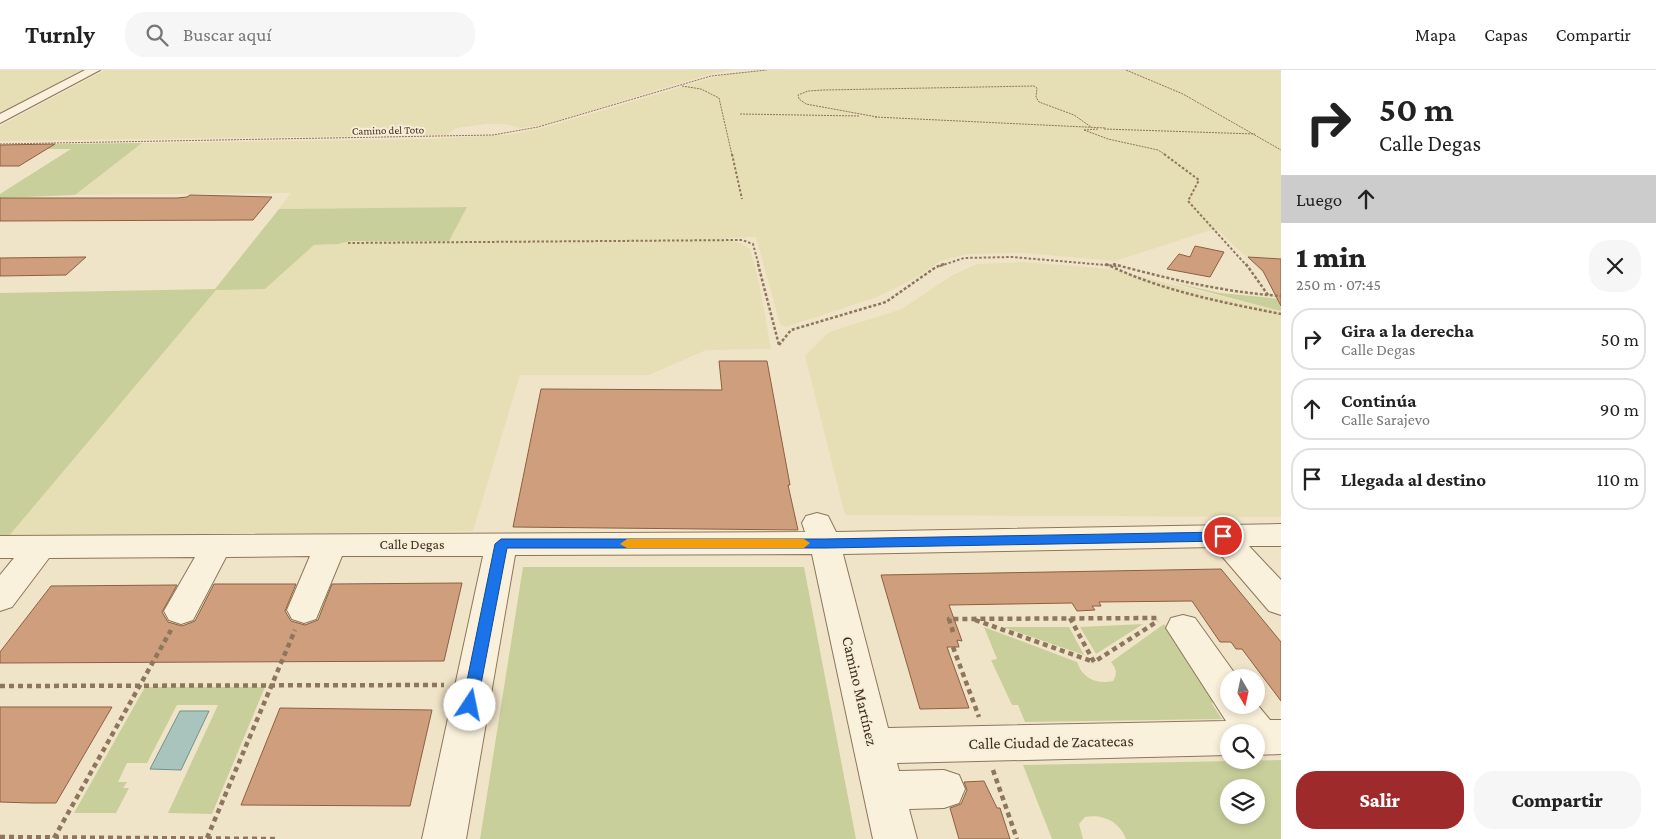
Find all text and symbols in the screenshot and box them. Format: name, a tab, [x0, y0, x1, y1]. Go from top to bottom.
search box	[125, 12, 475, 57]
text: Turnly	[25, 21, 95, 48]
icon: search	[143, 21, 171, 49]
text: Buscar aquí	[183, 24, 271, 45]
text: Mapa	[1415, 25, 1456, 45]
text: Capas	[1484, 25, 1528, 45]
text: Compartir	[1556, 25, 1631, 45]
icon: right	[1296, 90, 1361, 155]
text: 50 m	[1379, 90, 1454, 129]
street label: Camino del Toto	[352, 123, 425, 137]
text: Calle Degas	[1379, 131, 1481, 156]
icon: ahead	[1352, 185, 1380, 213]
text: Luego	[1296, 189, 1342, 210]
text: 1 min	[1296, 240, 1366, 273]
button: close	[1589, 240, 1641, 292]
text: 250 m · 07:45	[1296, 276, 1381, 293]
text: Gira a la derecha	[1341, 320, 1474, 341]
icon: right	[1298, 325, 1326, 353]
text: 50 m	[1600, 329, 1639, 350]
text: Calle Degas	[1341, 341, 1415, 358]
text: Continúa	[1341, 390, 1417, 411]
icon: ahead	[1298, 395, 1326, 423]
text: 90 m	[1600, 399, 1639, 420]
text: Calle Sarajevo	[1341, 411, 1430, 428]
icon: arrive	[1298, 465, 1326, 493]
text: Llegada al destino	[1341, 469, 1486, 490]
text: 110 m	[1597, 469, 1639, 490]
pin	[1202, 515, 1244, 557]
icon: arrive	[1209, 522, 1237, 550]
street label: Calle Degas	[380, 536, 444, 552]
street label: Camino Martínez	[839, 635, 881, 747]
north arrow	[1220, 669, 1265, 714]
map controls	[1220, 669, 1265, 824]
position arrow	[443, 678, 495, 730]
button: search	[1220, 724, 1265, 769]
street label: Calle Ciudad de Zacatecas	[968, 732, 1134, 752]
button: Salir	[1296, 771, 1464, 829]
button: Compartir	[1474, 771, 1641, 829]
button: layers	[1220, 779, 1265, 824]

